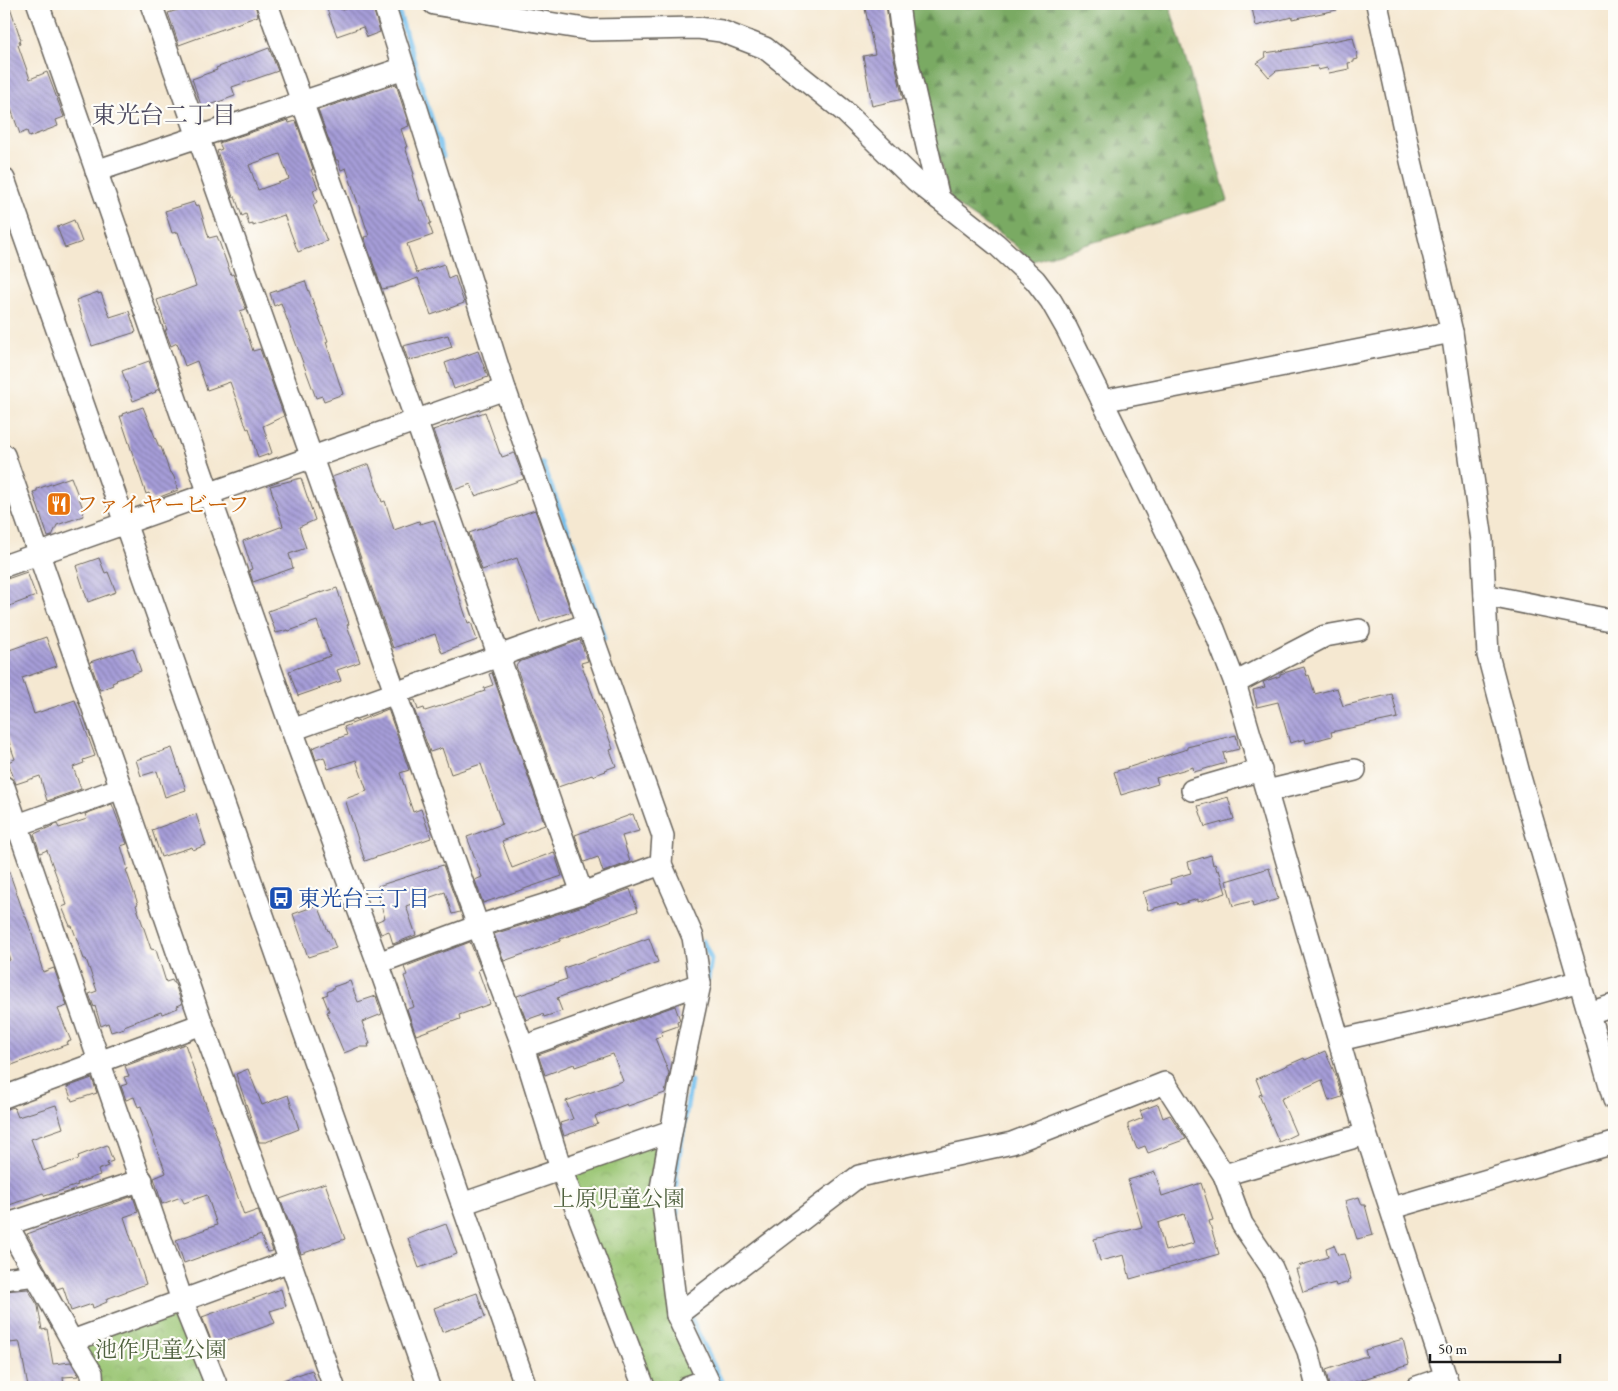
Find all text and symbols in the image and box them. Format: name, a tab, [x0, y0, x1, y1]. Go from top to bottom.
district label: 東光台二丁目	[92, 99, 236, 130]
place label: ファイヤービーフ	[76, 490, 250, 519]
restaurant icon: ファイヤービーフ	[46, 491, 72, 517]
place label: 東光台三丁目	[298, 884, 430, 913]
bus stop icon: 東光台三丁目	[268, 885, 294, 911]
park label: 上原児童公園	[553, 1184, 685, 1213]
scale bar	[1430, 1331, 1560, 1363]
park label: 池作児童公園	[95, 1335, 227, 1364]
text: 50 m	[1438, 1339, 1467, 1358]

